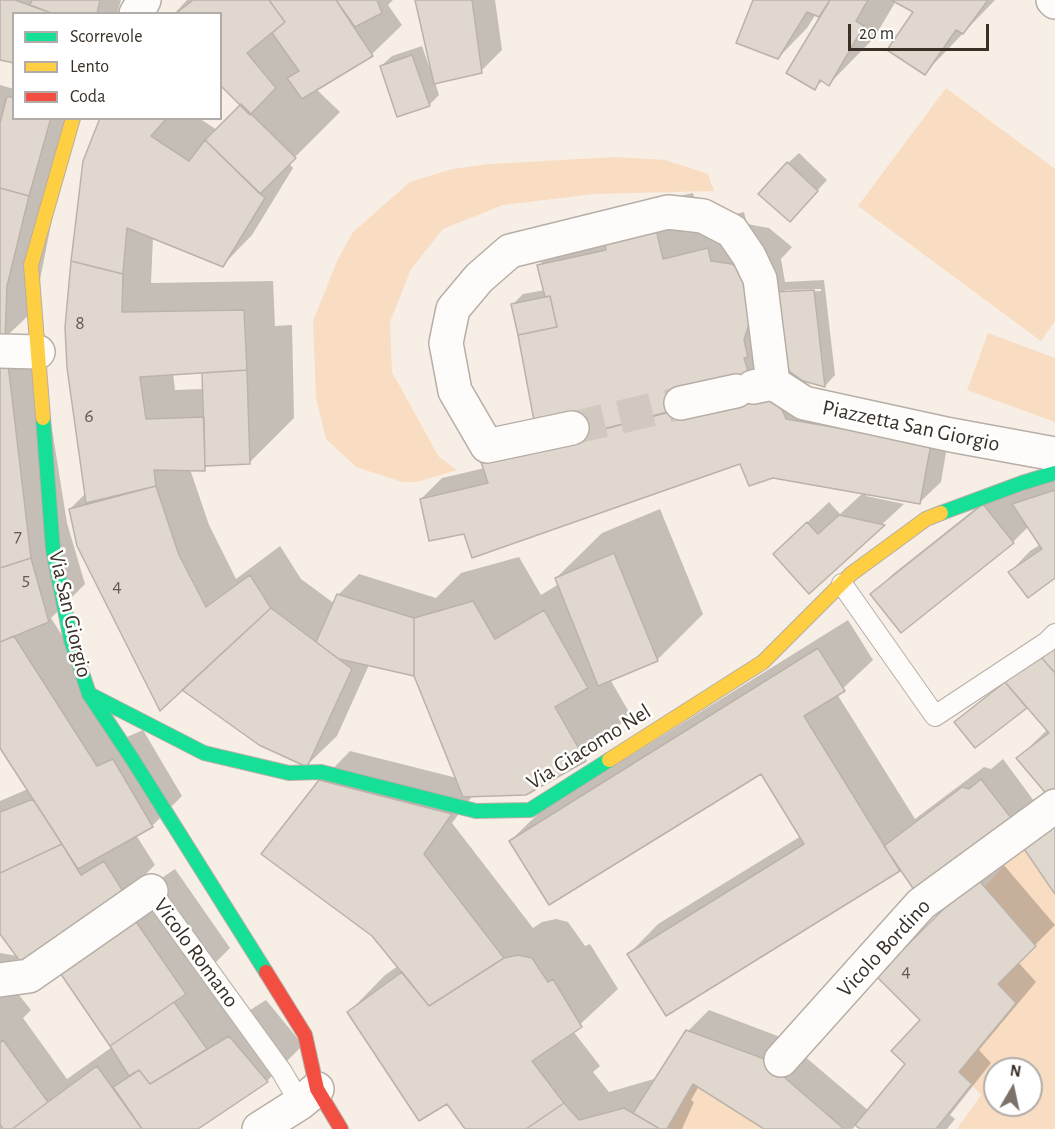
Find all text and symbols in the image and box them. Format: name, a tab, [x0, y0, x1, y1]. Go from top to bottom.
legend	[12, 12, 222, 120]
scale bar	[851, 12, 992, 50]
text: 20 m	[859, 25, 894, 43]
text: Scorrevole	[70, 28, 143, 46]
text: Lento	[70, 58, 109, 76]
text: Coda	[70, 88, 105, 106]
house number: 8	[75, 311, 85, 335]
street label: Piazzetta San Giorgio	[820, 394, 1002, 458]
house number: 6	[84, 404, 94, 428]
house number: 7	[14, 524, 22, 548]
street label: Via San Giorgio	[43, 548, 97, 680]
house number: 5	[22, 567, 30, 591]
house number: 4	[112, 574, 122, 598]
street label: Via Giacomo Nel	[522, 698, 656, 796]
street label: Vicolo Romano	[148, 893, 244, 1013]
street label: Vicolo Bordino	[832, 893, 936, 1003]
house number: 4	[901, 959, 911, 983]
north arrow	[983, 1057, 1043, 1117]
text: N	[1009, 1062, 1022, 1080]

